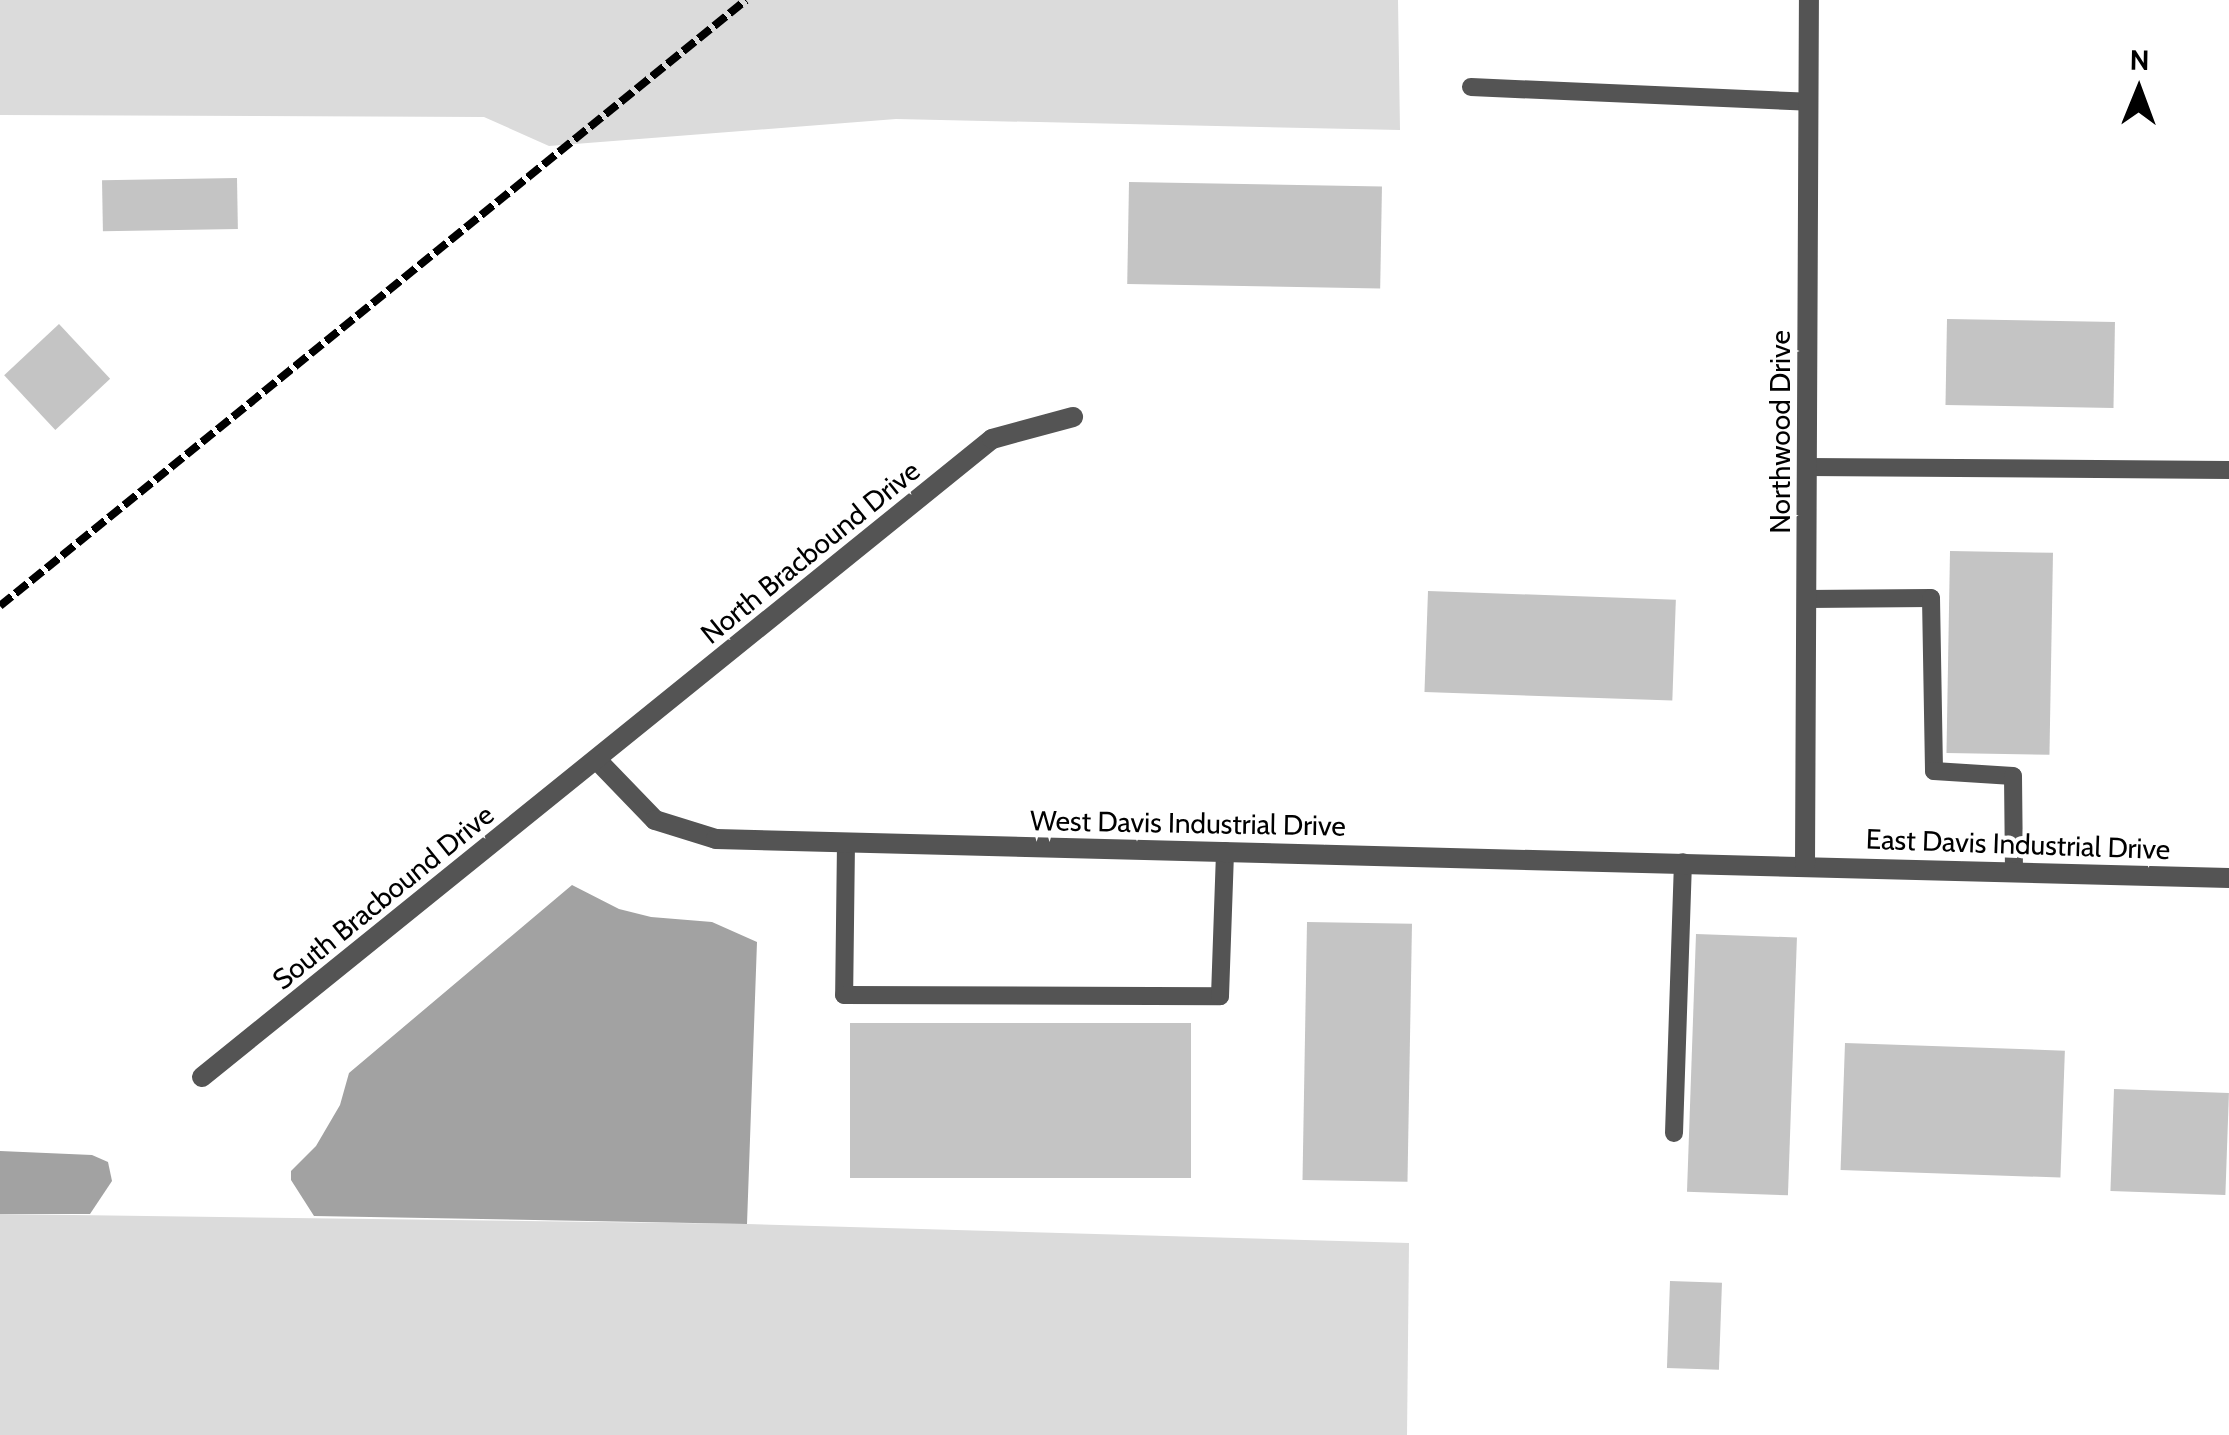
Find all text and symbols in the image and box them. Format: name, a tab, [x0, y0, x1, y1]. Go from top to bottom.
north arrow	[2089, 40, 2189, 140]
text: N	[2129, 43, 2150, 77]
street label: Northwood Drive	[1763, 330, 1797, 534]
street label: North Bracbound Drive	[694, 453, 926, 651]
street label: South Bracbound Drive	[266, 798, 500, 996]
street label: West Davis Industrial Drive	[1030, 803, 1346, 843]
street label: East Davis Industrial Drive	[1865, 822, 2171, 866]

